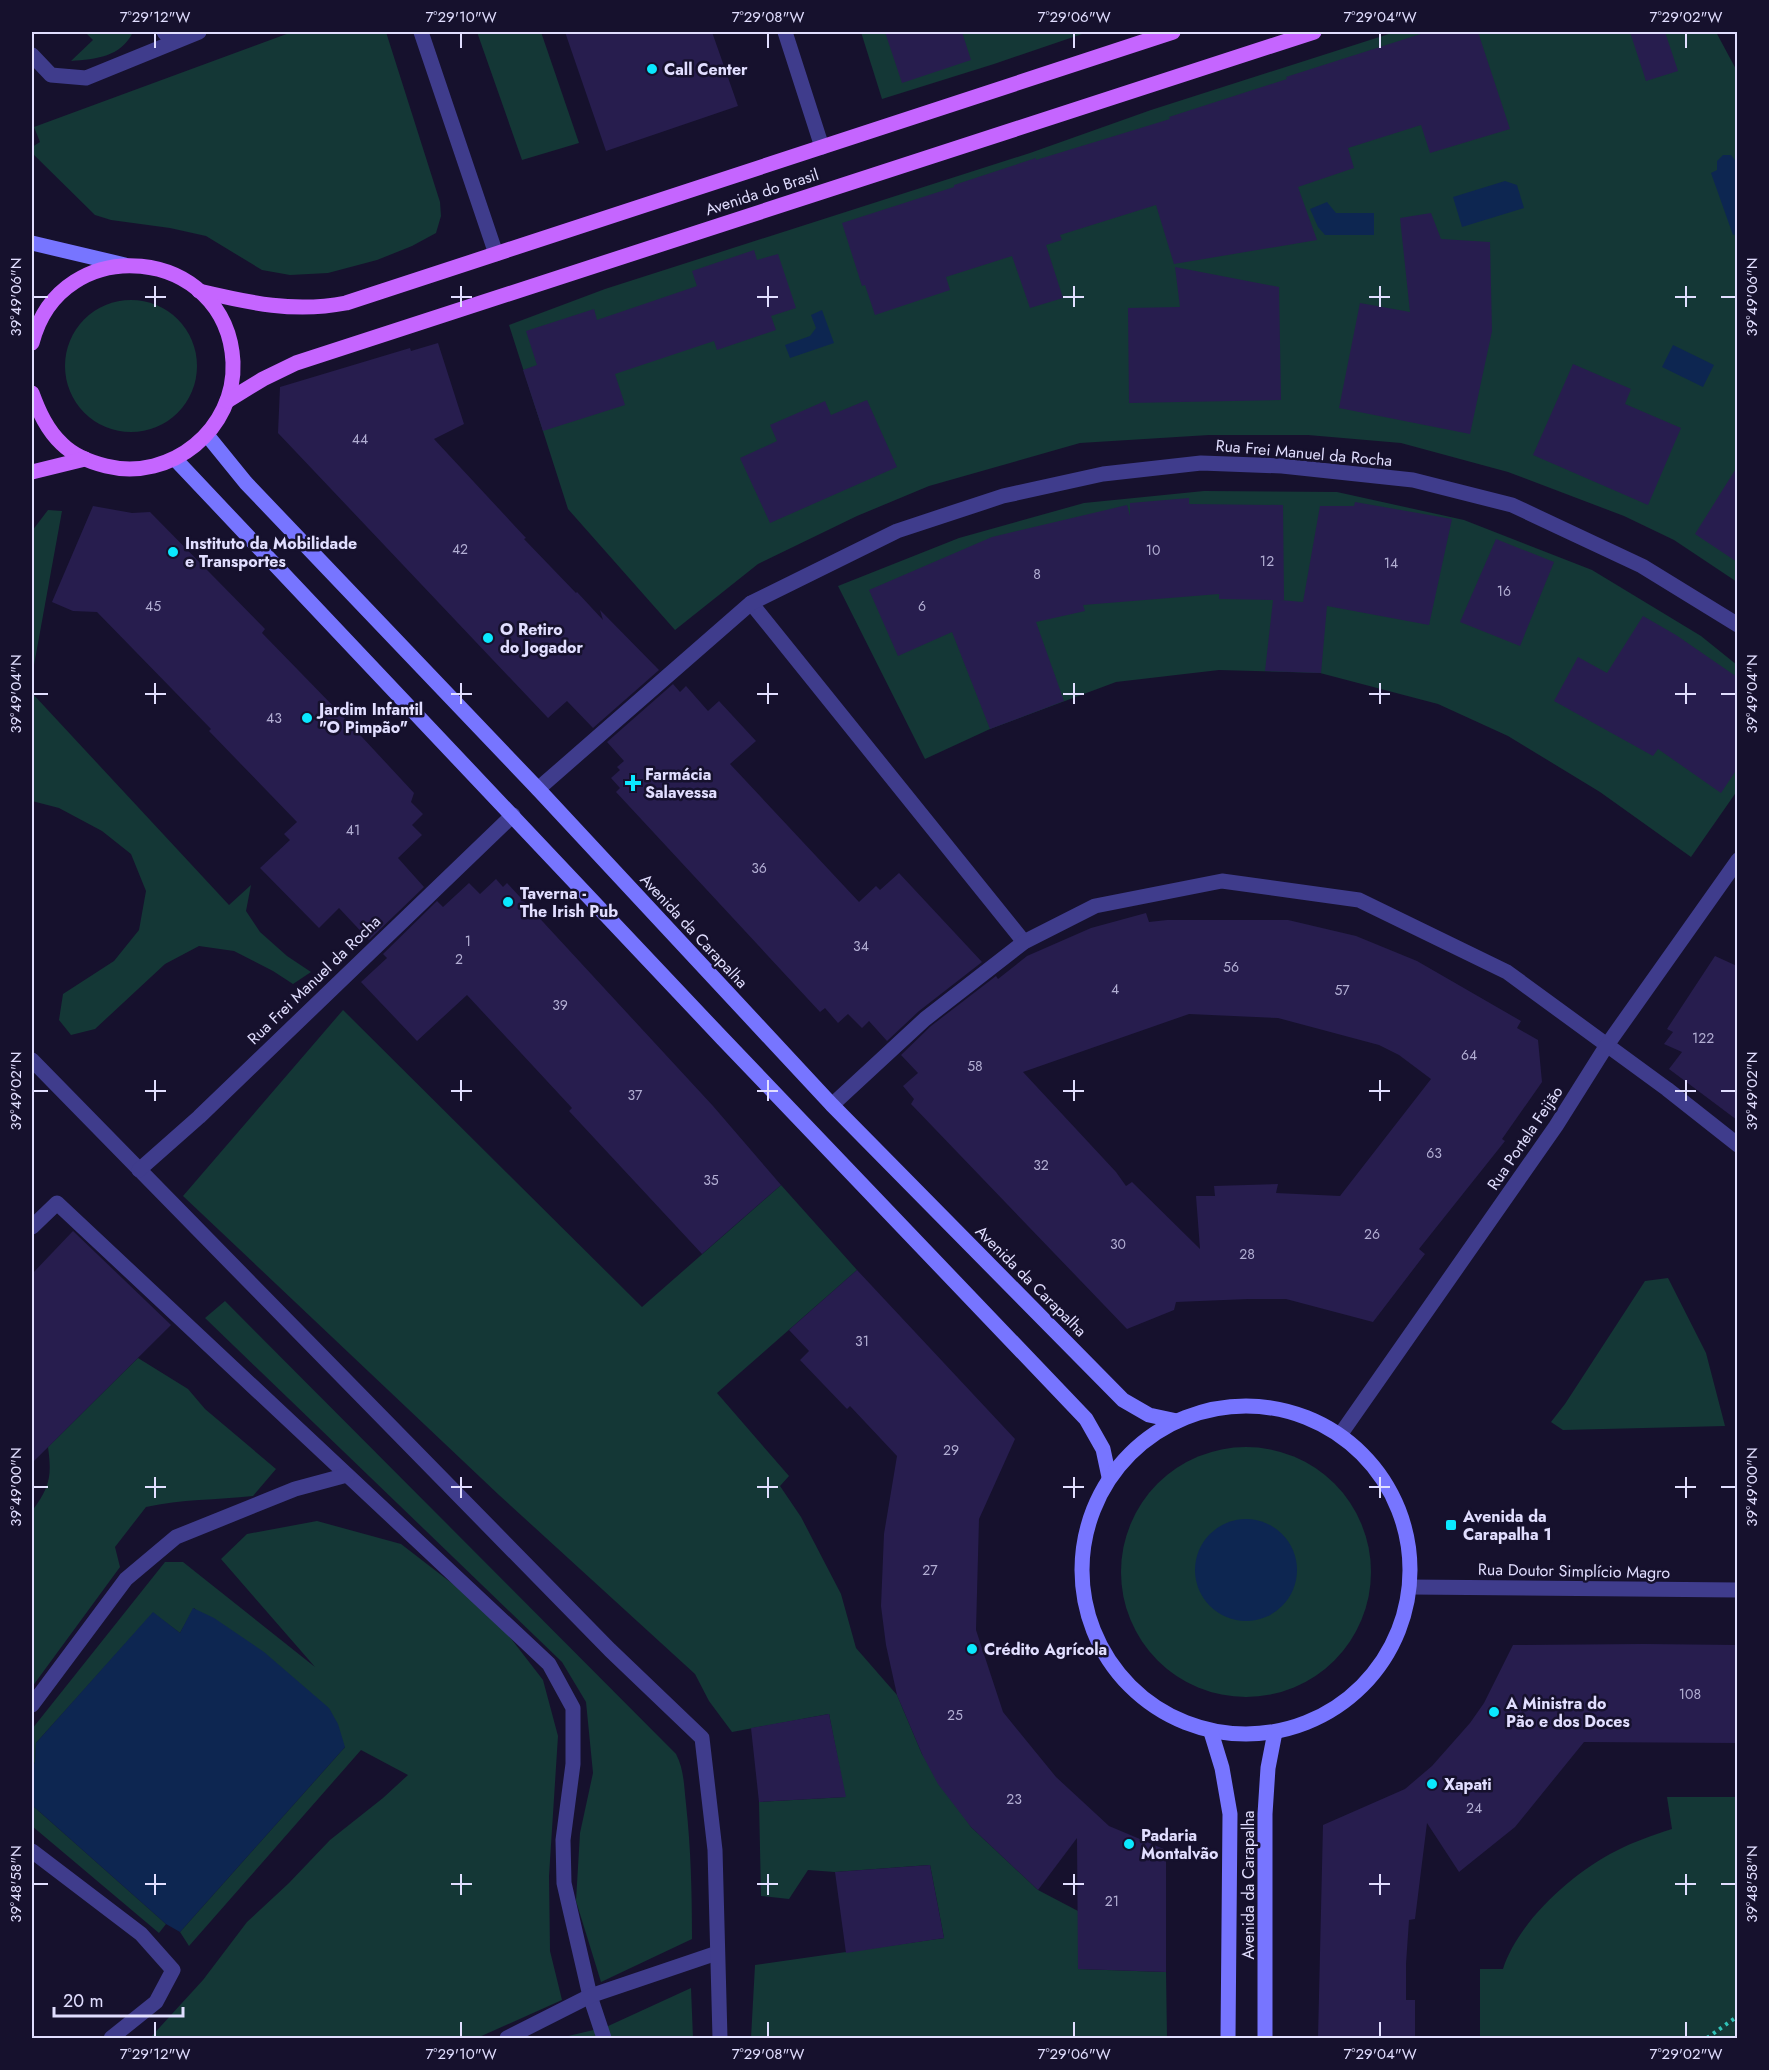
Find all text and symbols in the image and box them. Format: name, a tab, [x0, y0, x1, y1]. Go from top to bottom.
text: 7°29'12"W	[120, 6, 190, 28]
text: 7°29'10"W	[425, 6, 497, 28]
text: 7°29'08"W	[732, 6, 804, 28]
text: 7°29'06"W	[1038, 6, 1111, 28]
text: 7°29'04"W	[1343, 6, 1417, 28]
text: 7°29'02"W	[1650, 6, 1723, 28]
place label: Call Center	[664, 58, 748, 81]
marker: Call Center	[645, 62, 659, 76]
street label: Avenida do Brasil	[702, 163, 822, 221]
text: 39°49'06"N	[5, 258, 27, 336]
text: 39°49'06"N	[1741, 258, 1763, 336]
house number: 44	[352, 429, 368, 449]
street label: Rua Frei Manuel da Rocha	[1215, 434, 1393, 472]
place label: Instituto da Mobilidade e Transportes	[185, 532, 357, 573]
house number: 42	[452, 539, 468, 559]
house number: 10	[1146, 540, 1160, 560]
marker: Instituto da Mobilidade e Transportes	[166, 545, 180, 559]
house number: 12	[1260, 551, 1274, 571]
house number: 14	[1384, 553, 1398, 573]
house number: 8	[1033, 564, 1041, 584]
house number: 16	[1497, 581, 1511, 601]
house number: 45	[145, 596, 161, 616]
house number: 6	[918, 596, 926, 616]
place label: O Retiro do Jogador	[500, 618, 584, 659]
marker: O Retiro do Jogador	[481, 631, 495, 645]
text: 39°49'04"N	[5, 654, 27, 734]
text: 39°49'04"N	[1741, 654, 1763, 734]
place label: Jardim Infantil "O Pimpão"	[316, 698, 423, 739]
house number: 43	[266, 708, 282, 728]
marker: Jardim Infantil "O Pimpão"	[300, 711, 314, 725]
place label: Farmácia Salavessa	[645, 763, 717, 804]
marker: Farmácia Salavessa	[626, 776, 640, 790]
house number: 41	[346, 820, 360, 840]
house number: 36	[751, 858, 767, 878]
street label: Avenida da Carapalha	[635, 869, 753, 993]
place label: Taverna - The Irish Pub	[520, 882, 618, 923]
marker: Taverna - The Irish Pub	[501, 895, 515, 909]
street label: Rua Frei Manuel da Rocha	[242, 910, 386, 1050]
house number: 1	[465, 931, 471, 951]
house number: 34	[853, 936, 869, 956]
house number: 2	[455, 949, 463, 969]
house number: 56	[1223, 957, 1239, 977]
house number: 4	[1111, 979, 1119, 999]
house number: 57	[1334, 980, 1350, 1000]
house number: 39	[552, 995, 568, 1015]
house number: 122	[1692, 1028, 1714, 1048]
house number: 64	[1461, 1045, 1477, 1065]
text: 39°49'02"N	[5, 1052, 27, 1130]
text: 39°49'02"N	[1741, 1052, 1763, 1130]
house number: 58	[967, 1056, 983, 1076]
street label: Rua Portela Feijão	[1482, 1081, 1569, 1195]
house number: 37	[628, 1085, 643, 1105]
house number: 63	[1426, 1143, 1442, 1163]
house number: 32	[1033, 1155, 1049, 1175]
house number: 35	[703, 1170, 719, 1190]
street label: Avenida da Carapalha	[970, 1220, 1092, 1342]
house number: 26	[1364, 1224, 1380, 1244]
house number: 30	[1110, 1234, 1126, 1254]
house number: 28	[1239, 1244, 1255, 1264]
house number: 31	[855, 1331, 869, 1351]
house number: 29	[943, 1440, 959, 1460]
text: 39°49'00"N	[5, 1447, 27, 1527]
text: 39°49'00"N	[1741, 1447, 1763, 1527]
place label: Avenida da Carapalha 1	[1462, 1505, 1552, 1546]
marker: Avenida da Carapalha 1	[1444, 1518, 1458, 1532]
street label: Rua Doutor Simplício Magro	[1478, 1558, 1671, 1584]
house number: 27	[922, 1560, 938, 1580]
place label: Crédito Agrícola	[984, 1638, 1107, 1661]
marker: Crédito Agrícola	[965, 1642, 979, 1656]
house number: 108	[1679, 1684, 1701, 1704]
place label: A Ministra do Pão e dos Doces	[1505, 1692, 1630, 1733]
house number: 25	[947, 1705, 963, 1725]
marker: A Ministra do Pão e dos Doces	[1487, 1705, 1501, 1719]
place label: Xapati	[1444, 1773, 1492, 1796]
marker: Xapati	[1425, 1777, 1439, 1791]
house number: 23	[1006, 1789, 1022, 1809]
house number: 24	[1466, 1798, 1482, 1818]
street label: Avenida da Carapalha	[1237, 1810, 1260, 1960]
place label: Padaria Montalvão	[1141, 1824, 1219, 1865]
marker: Padaria Montalvão	[1122, 1837, 1136, 1851]
text: 39°48'58"N	[5, 1845, 27, 1923]
text: 39°48'58"N	[1741, 1845, 1763, 1923]
house number: 21	[1105, 1891, 1119, 1911]
scale bar	[54, 1980, 183, 2018]
text: 20 m	[63, 1988, 103, 2014]
text: 7°29'12"W	[120, 2043, 190, 2065]
text: 7°29'10"W	[425, 2043, 497, 2065]
text: 7°29'08"W	[732, 2043, 804, 2065]
text: 7°29'06"W	[1038, 2043, 1111, 2065]
text: 7°29'04"W	[1343, 2043, 1417, 2065]
text: 7°29'02"W	[1650, 2043, 1723, 2065]

